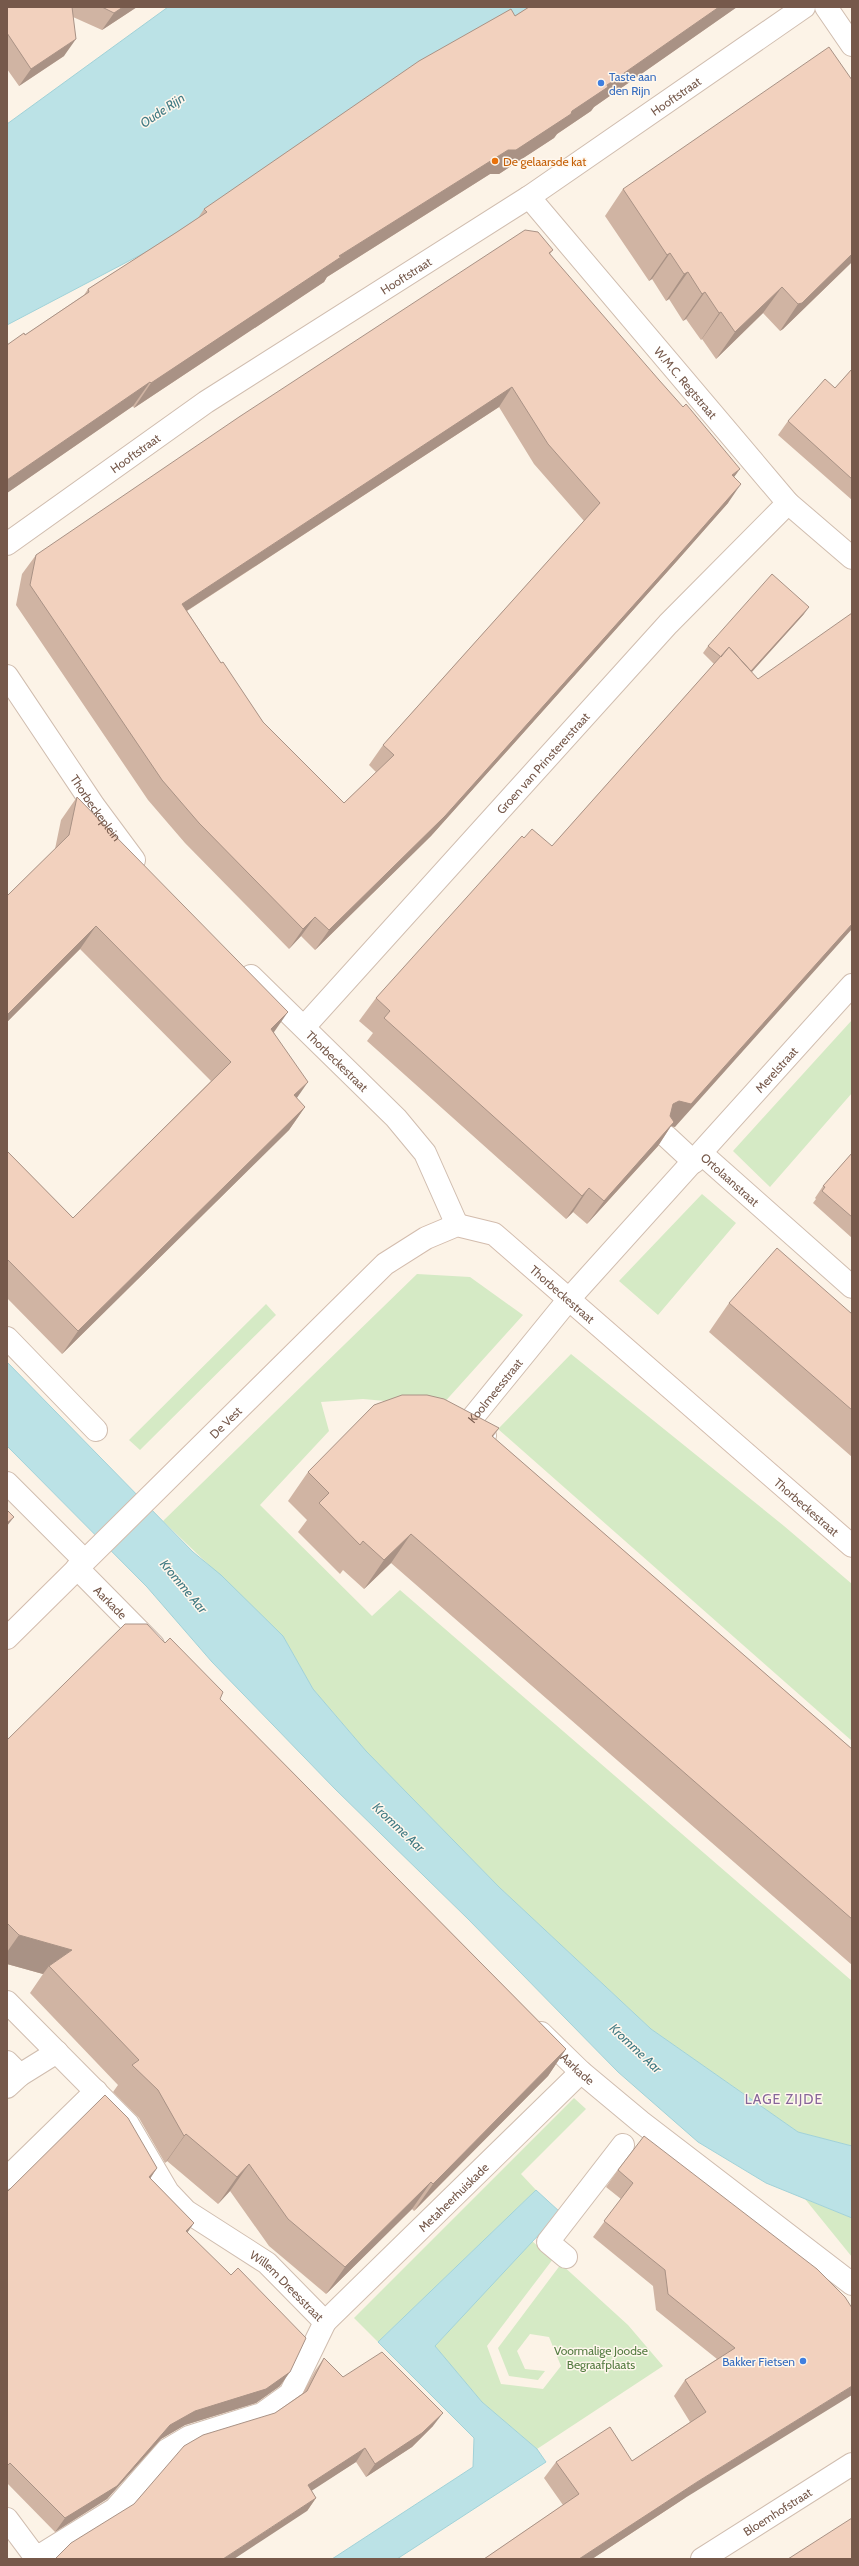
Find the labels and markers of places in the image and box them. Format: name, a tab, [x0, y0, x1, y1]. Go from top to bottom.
place label: Taste aan den Rijn	[609, 69, 657, 98]
marker: Taste aan den Rijn	[596, 78, 606, 88]
place label: De gelaarsde kat	[503, 154, 586, 169]
marker: De gelaarsde kat	[490, 156, 500, 166]
place label: Bakker Fietsen	[722, 2354, 795, 2369]
marker: Bakker Fietsen	[798, 2356, 808, 2366]

